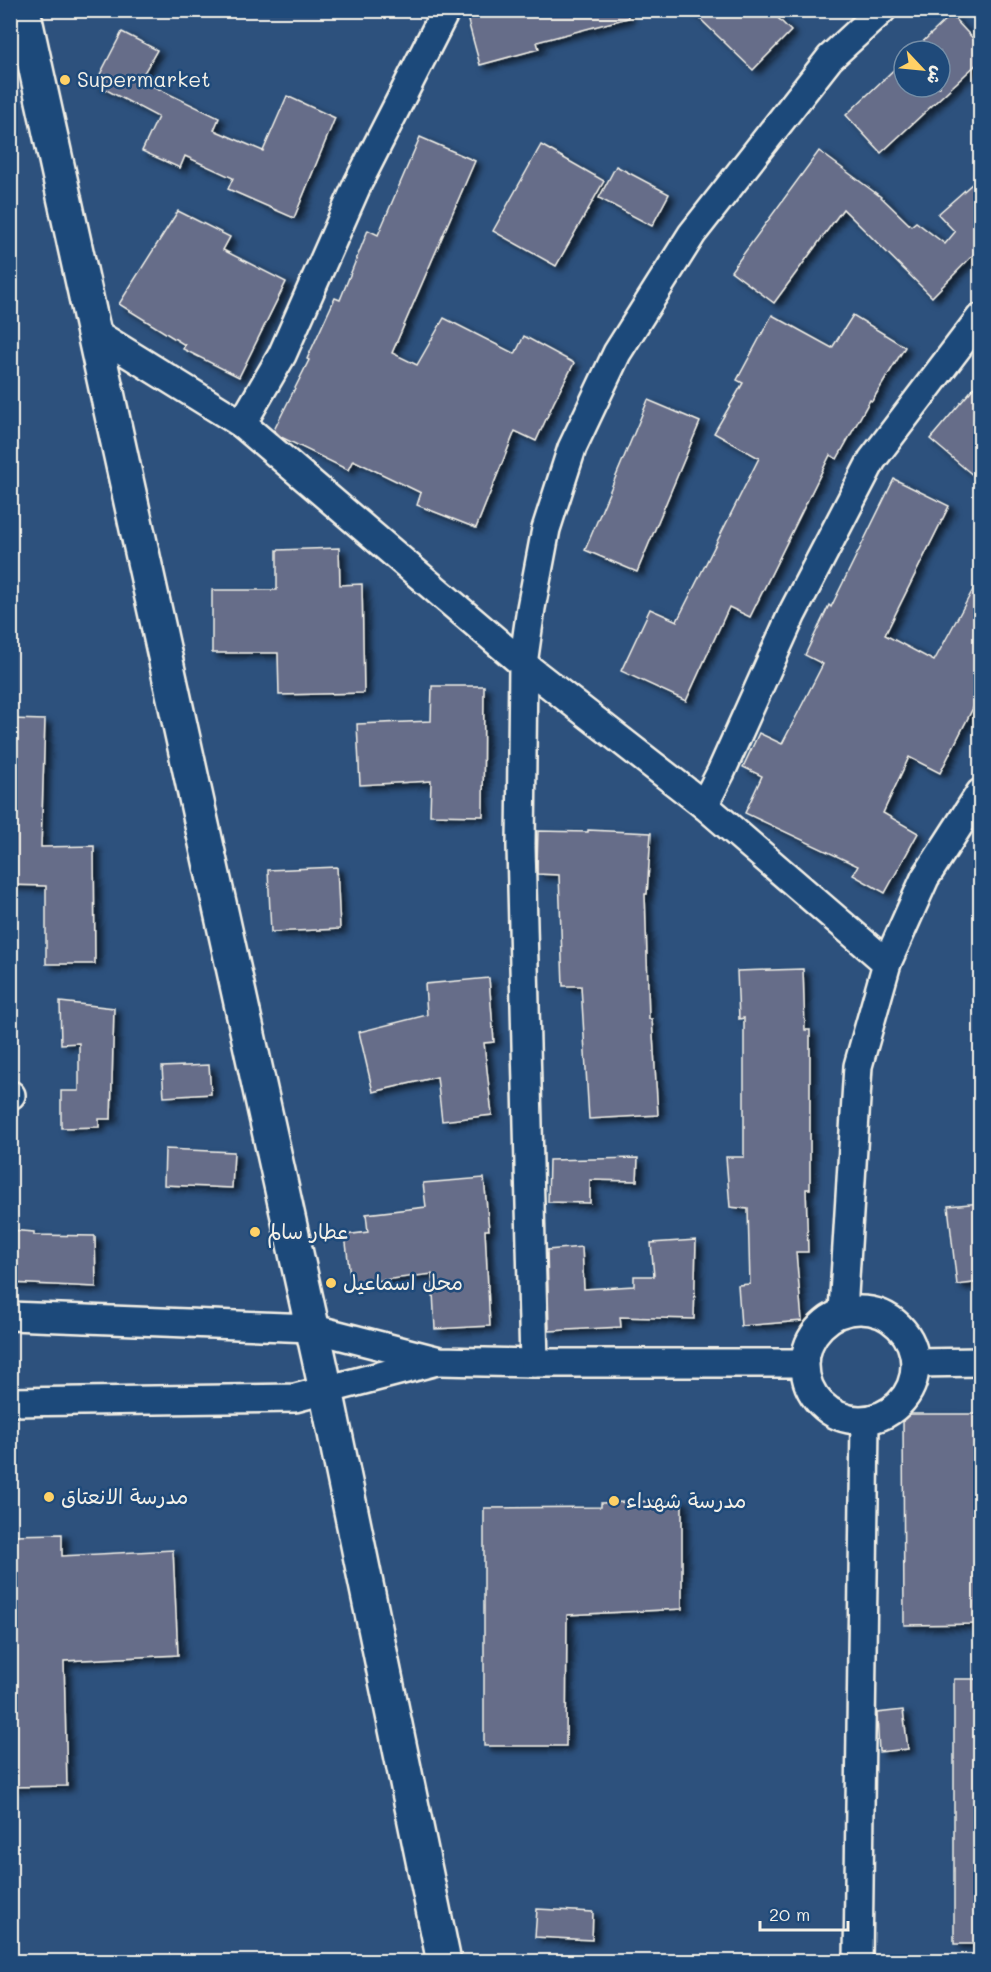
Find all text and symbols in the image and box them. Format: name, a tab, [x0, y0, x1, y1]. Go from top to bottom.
north arrow	[892, 39, 952, 99]
text: ش	[923, 63, 949, 88]
place label: Supermarket	[77, 65, 211, 92]
marker: Supermarket	[58, 73, 72, 87]
place label: عطار سالم	[267, 1217, 349, 1248]
marker: عطار سالم	[248, 1225, 262, 1239]
place label: محل اسماعيل	[343, 1268, 463, 1295]
marker: محل اسماعيل	[324, 1276, 338, 1290]
place label: مدرسة الانعتاق	[61, 1482, 188, 1509]
place label: مدرسة شهداء	[626, 1486, 746, 1513]
marker: مدرسة الانعتاق	[42, 1490, 56, 1504]
marker: مدرسة شهداء	[607, 1494, 621, 1508]
scale bar	[760, 1894, 848, 1932]
text: 20 m	[769, 1902, 810, 1926]

